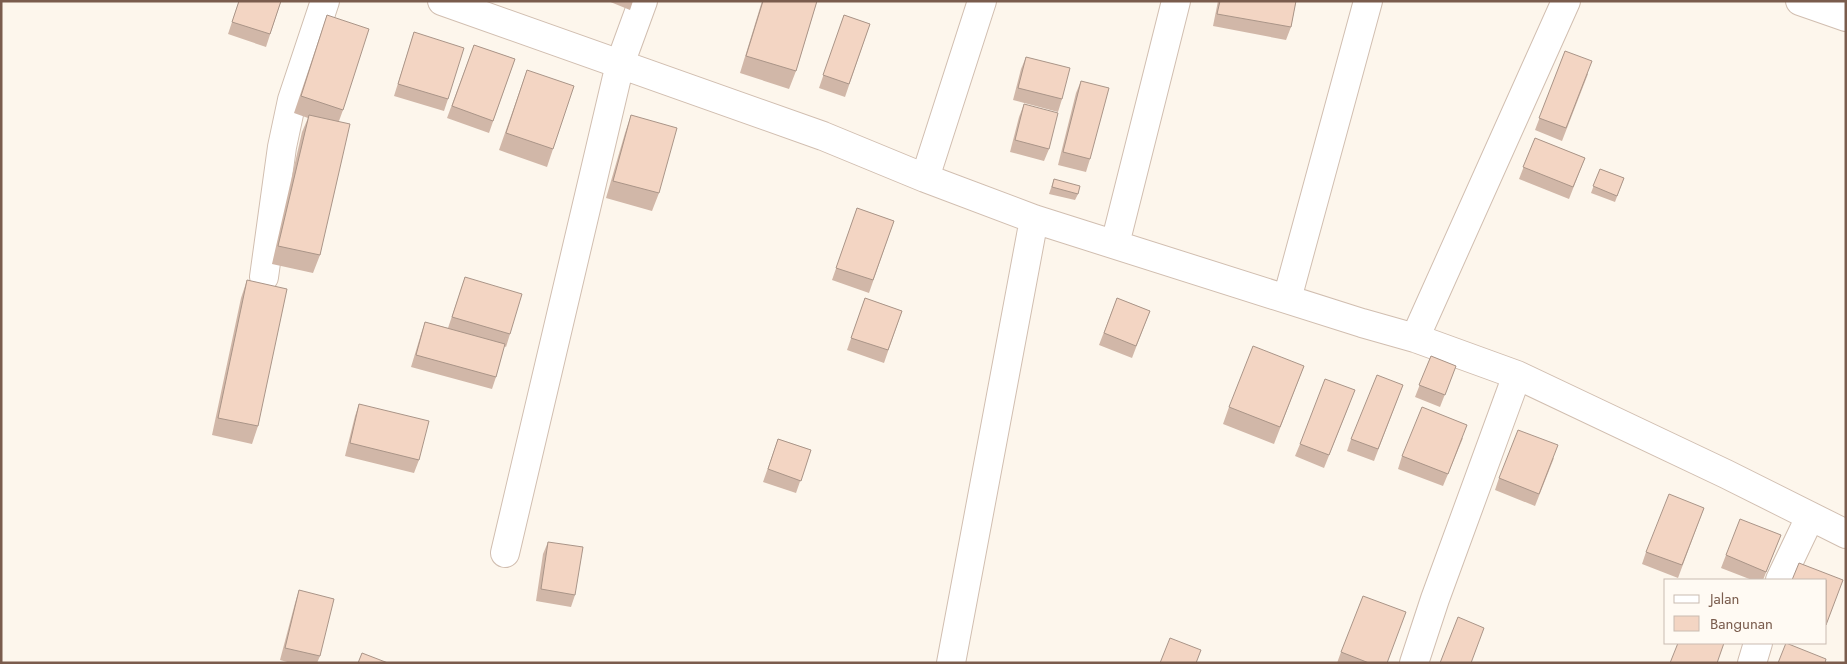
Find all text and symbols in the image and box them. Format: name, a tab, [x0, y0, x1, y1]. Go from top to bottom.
legend	[1664, 579, 1827, 644]
text: Jalan	[1708, 588, 1739, 610]
text: Bangunan	[1710, 613, 1773, 635]

